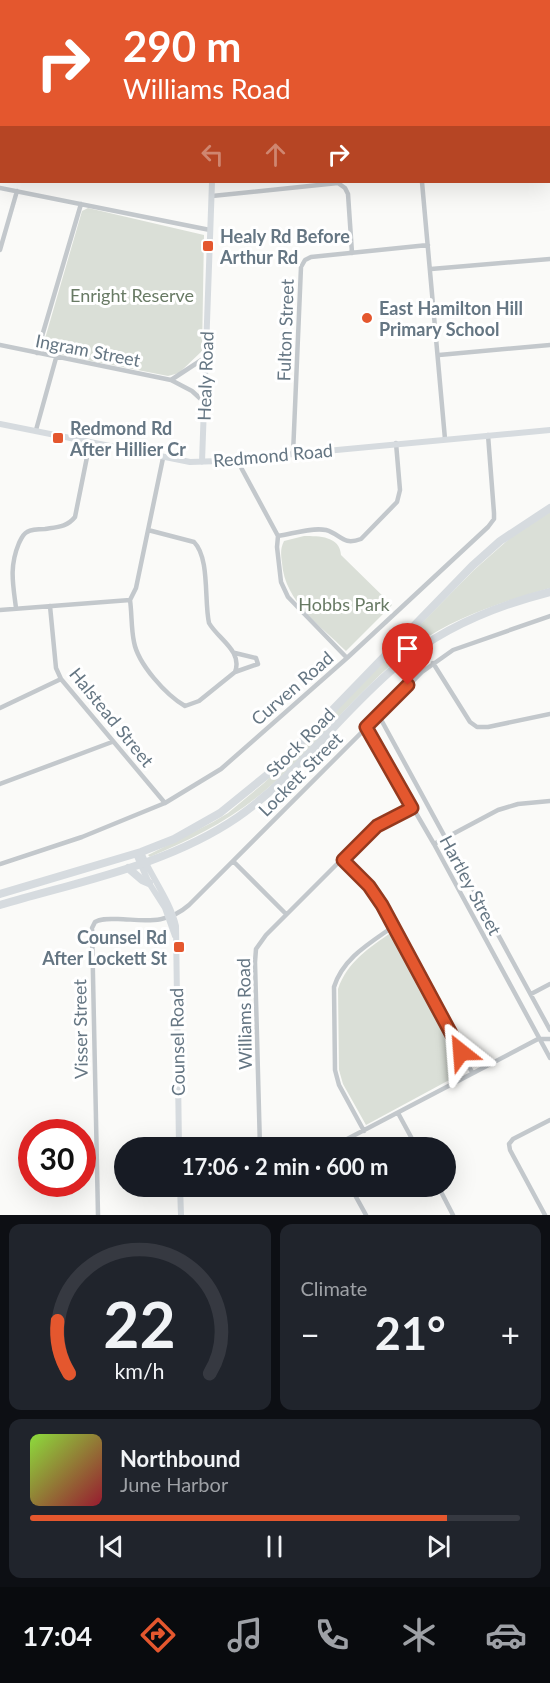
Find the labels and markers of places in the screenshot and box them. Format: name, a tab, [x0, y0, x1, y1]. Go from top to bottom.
place label: Healy Rd Before Arthur Rd	[219, 225, 350, 268]
marker: Healy Rd Before Arthur Rd	[201, 239, 215, 253]
place label: East Hamilton Hill Primary School	[379, 297, 523, 340]
marker: East Hamilton Hill Primary School	[360, 311, 374, 325]
place label: Redmond Rd After Hillier Cr	[69, 417, 186, 460]
marker: Redmond Rd After Hillier Cr	[51, 431, 65, 445]
pin	[382, 623, 433, 685]
place label: Counsel Rd After Lockett St	[41, 926, 167, 969]
marker: Counsel Rd After Lockett St	[172, 940, 186, 954]

